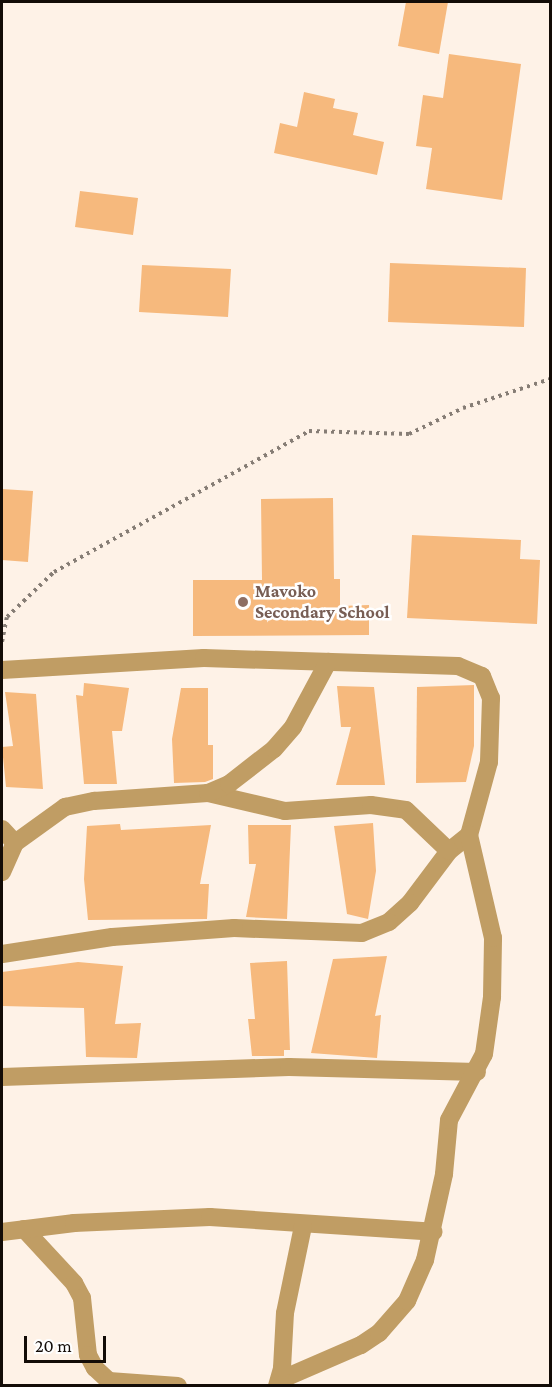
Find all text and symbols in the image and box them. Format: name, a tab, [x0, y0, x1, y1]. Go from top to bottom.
place label: Mavoko Secondary School	[255, 581, 390, 624]
marker: Mavoko Secondary School	[236, 595, 250, 609]
scale bar	[27, 1324, 110, 1362]
text: 20 m	[35, 1336, 72, 1356]

